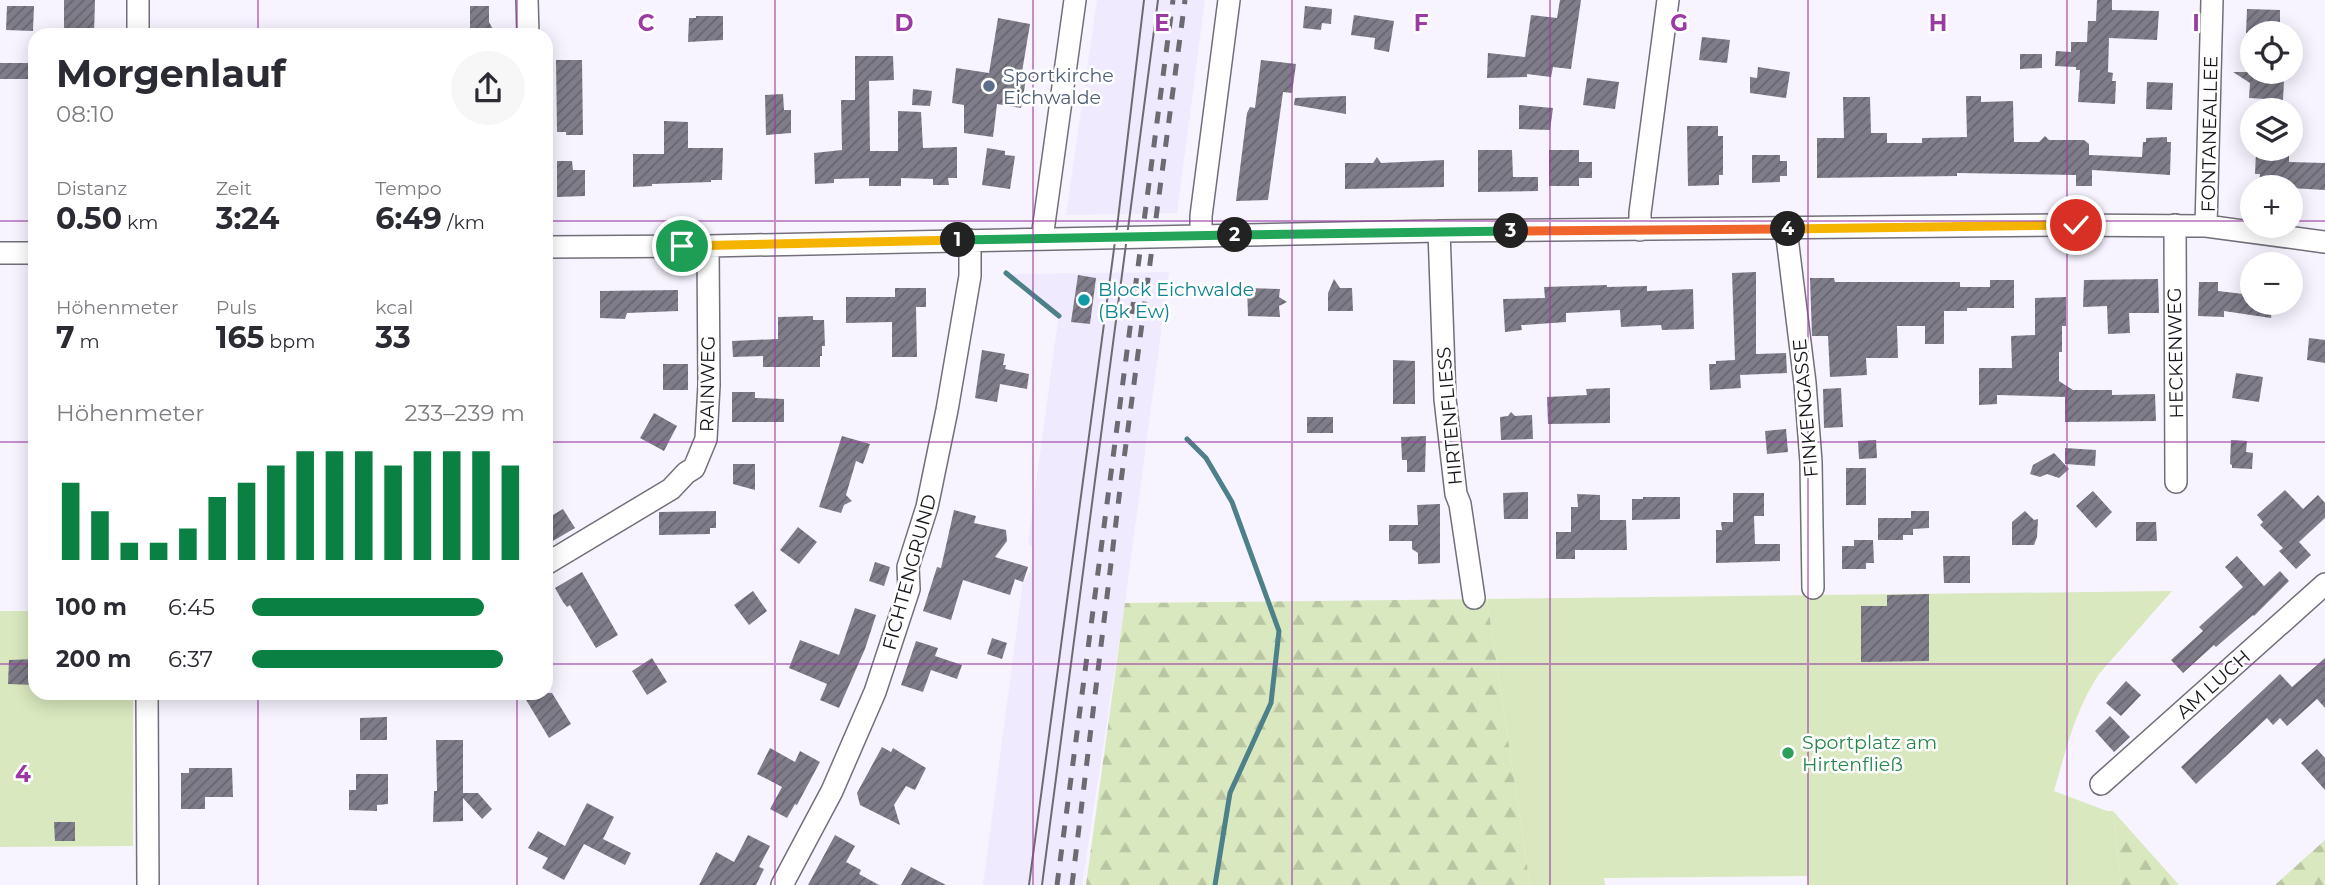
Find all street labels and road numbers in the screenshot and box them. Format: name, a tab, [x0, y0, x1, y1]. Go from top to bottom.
street label: FONTANEALLEE	[2197, 55, 2222, 213]
street label: HECKENWEG	[2163, 287, 2188, 419]
street label: RAINWEG	[695, 336, 720, 432]
street label: FINKENGASSE	[1788, 338, 1823, 478]
street label: HIRTENFLIESS	[1432, 346, 1467, 486]
street label: FICHTENGRUND	[878, 492, 941, 653]
street label: AM LUCH	[2172, 645, 2255, 724]

